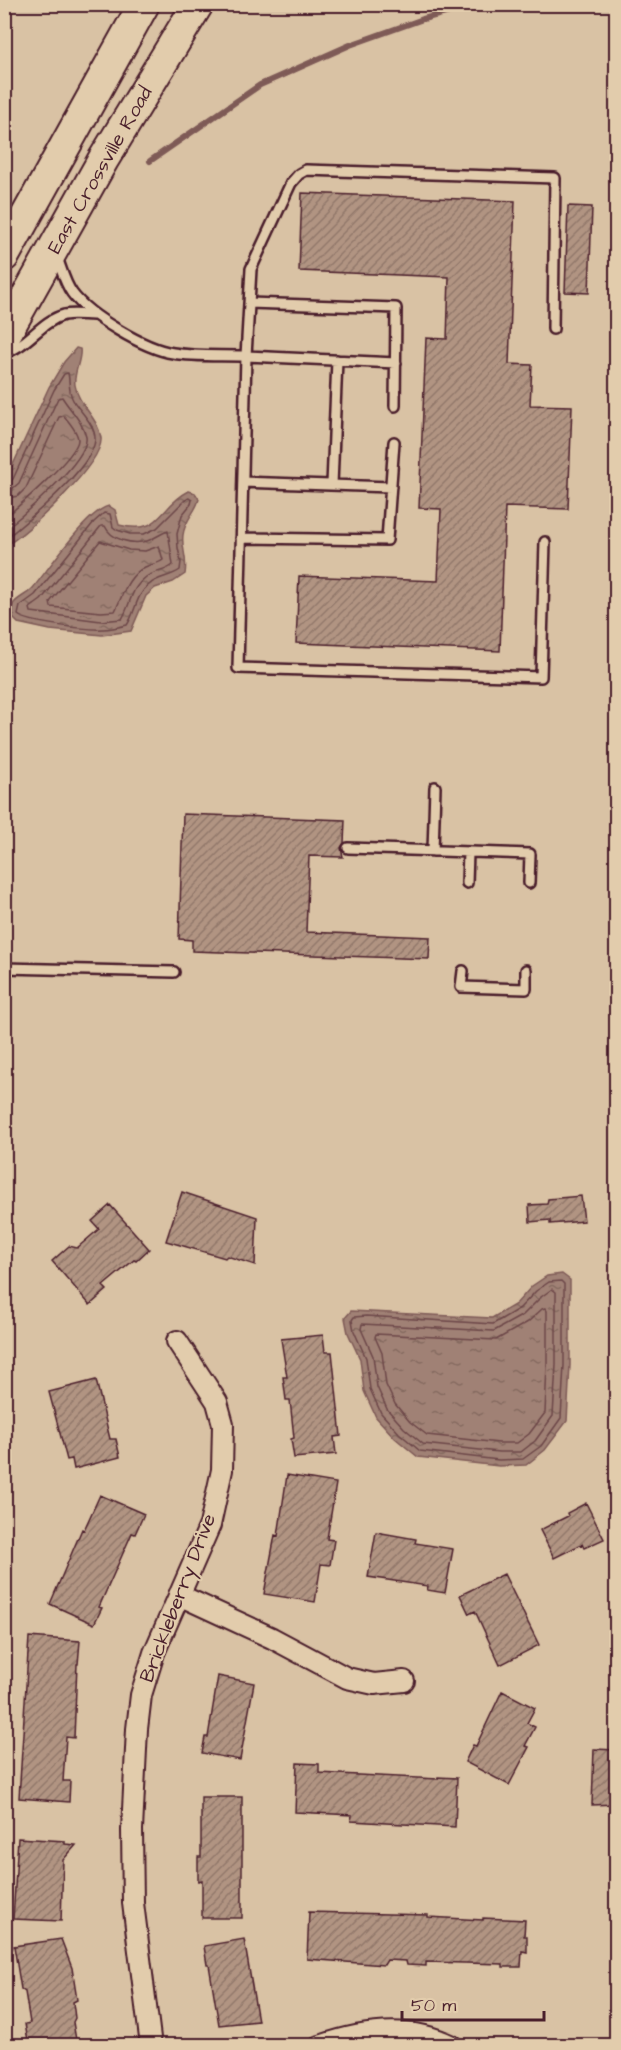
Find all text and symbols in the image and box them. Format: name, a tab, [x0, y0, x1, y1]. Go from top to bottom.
street label: East Crossville Road	[41, 81, 159, 259]
street label: Brickleberry Drive	[133, 1509, 224, 1687]
scale bar	[402, 1984, 544, 2022]
text: 50 m	[411, 1993, 456, 2018]

